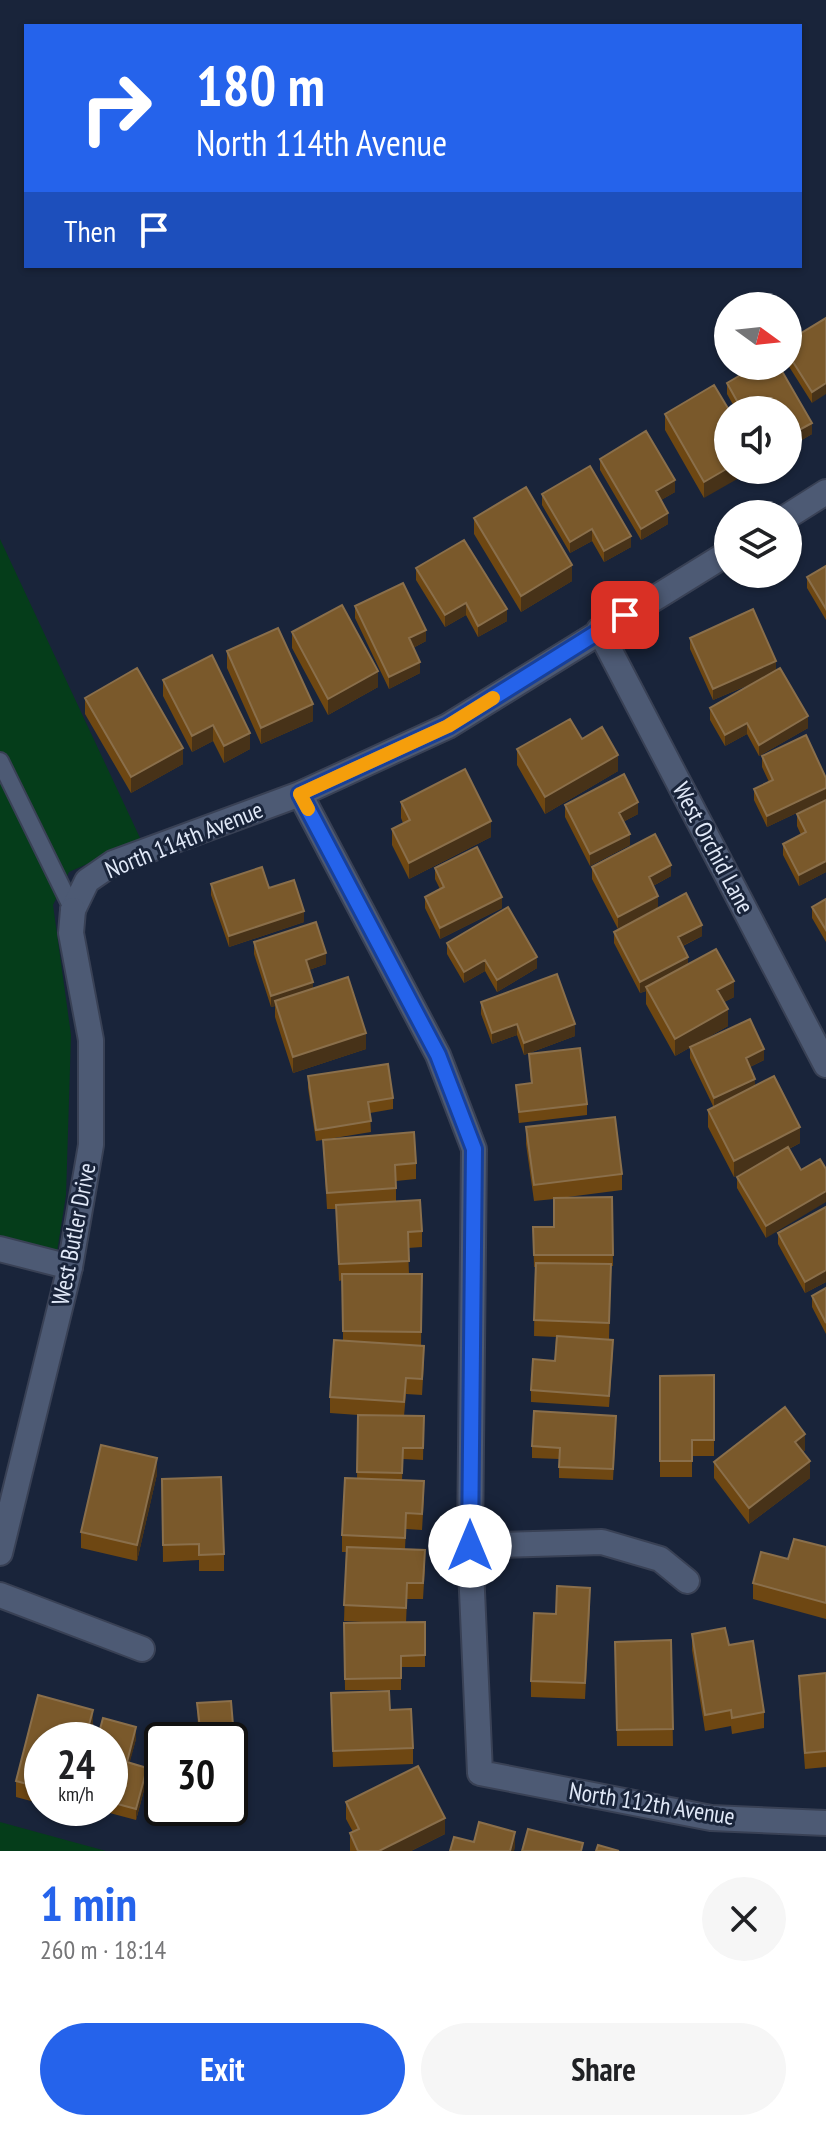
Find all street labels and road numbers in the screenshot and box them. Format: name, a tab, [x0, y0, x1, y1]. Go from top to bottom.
street label: West Orchid Lane	[666, 777, 761, 919]
street label: North 114th Avenue	[100, 794, 267, 885]
street label: West Butler Drive	[45, 1160, 102, 1308]
street label: North 112th Avenue	[567, 1775, 737, 1832]

